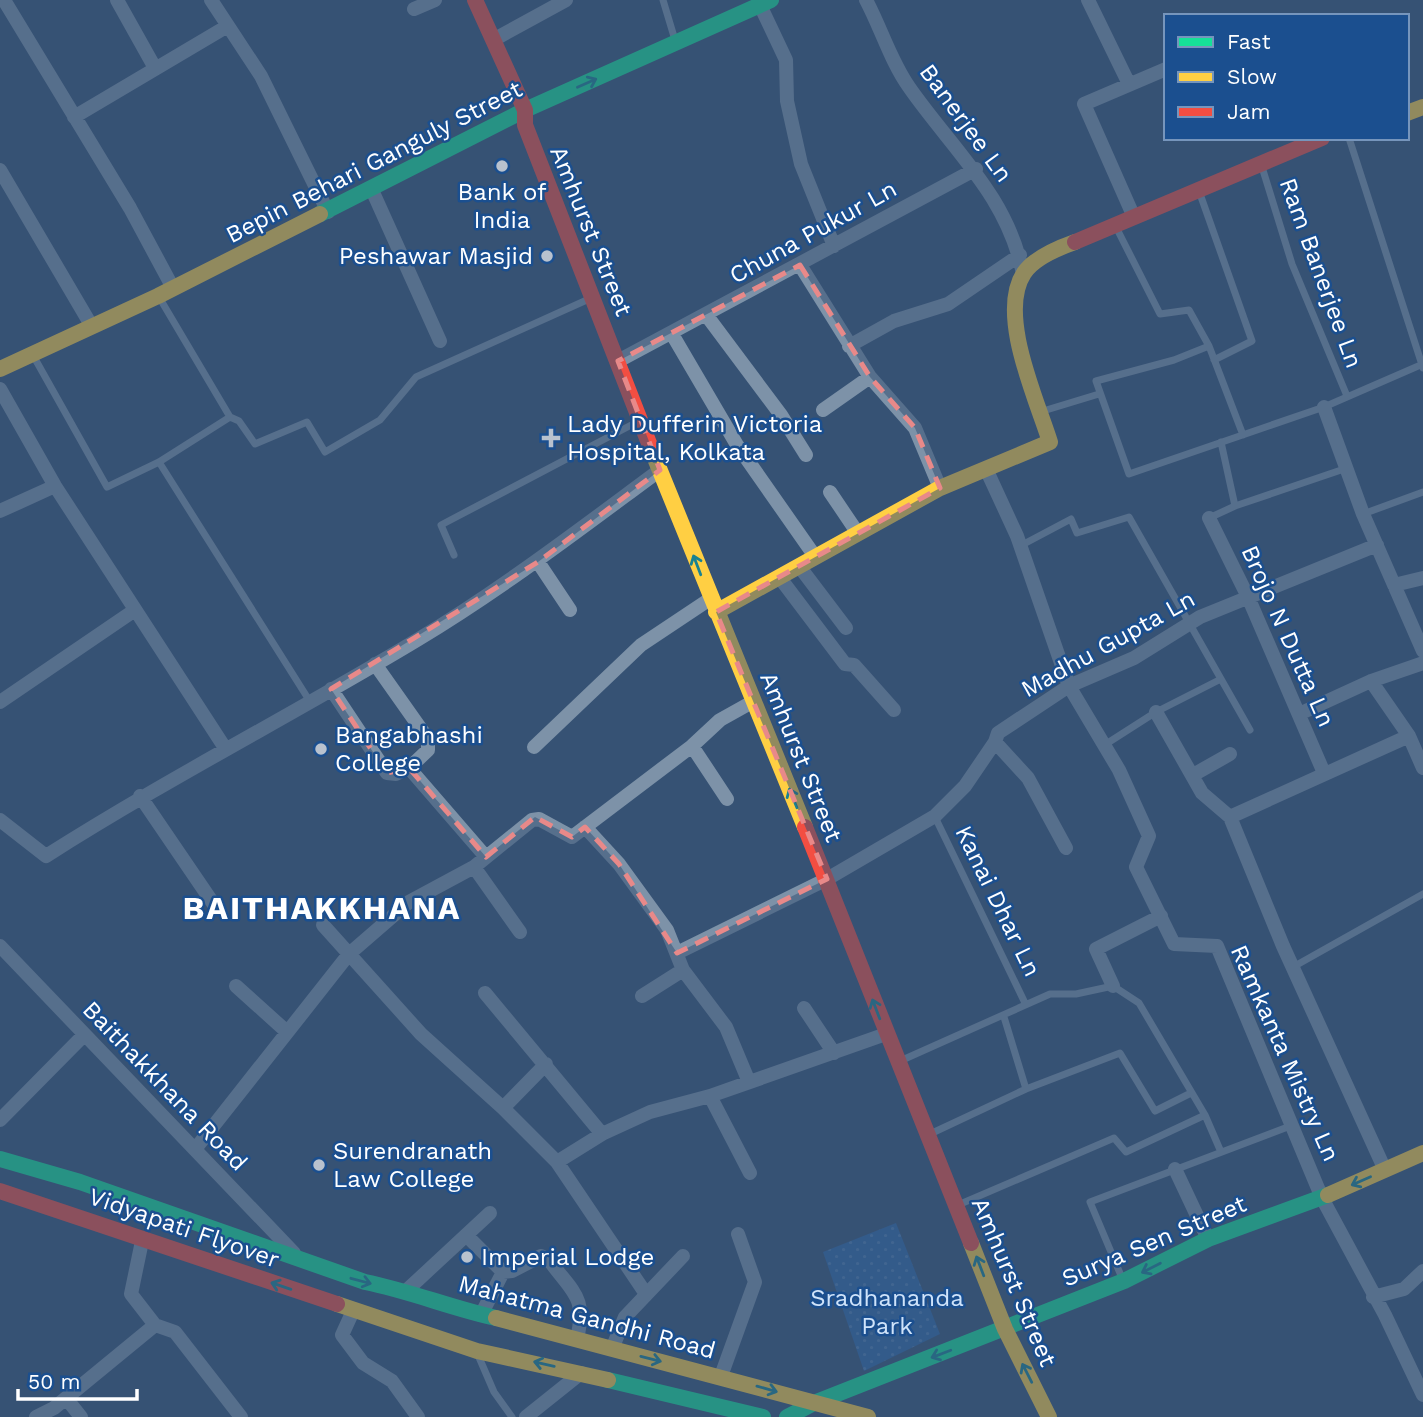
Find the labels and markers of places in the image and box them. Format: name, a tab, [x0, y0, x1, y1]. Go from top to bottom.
marker: Bank of India	[494, 158, 510, 174]
place label: Bank of India	[458, 178, 547, 234]
place label: Peshawar Masjid	[339, 242, 533, 270]
marker: Peshawar Masjid	[539, 248, 555, 264]
place label: Lady Dufferin Victoria Hospital, Kolkata	[567, 410, 822, 466]
marker: Lady Dufferin Victoria Hospital, Kolkata	[541, 428, 561, 448]
place label: Bangabhashi College	[335, 721, 483, 777]
marker: Bangabhashi College	[313, 741, 329, 757]
place label: Surendranath Law College	[333, 1137, 492, 1193]
marker: Surendranath Law College	[311, 1157, 327, 1173]
place label: Imperial Lodge	[481, 1243, 654, 1271]
marker: Imperial Lodge	[459, 1249, 475, 1265]

